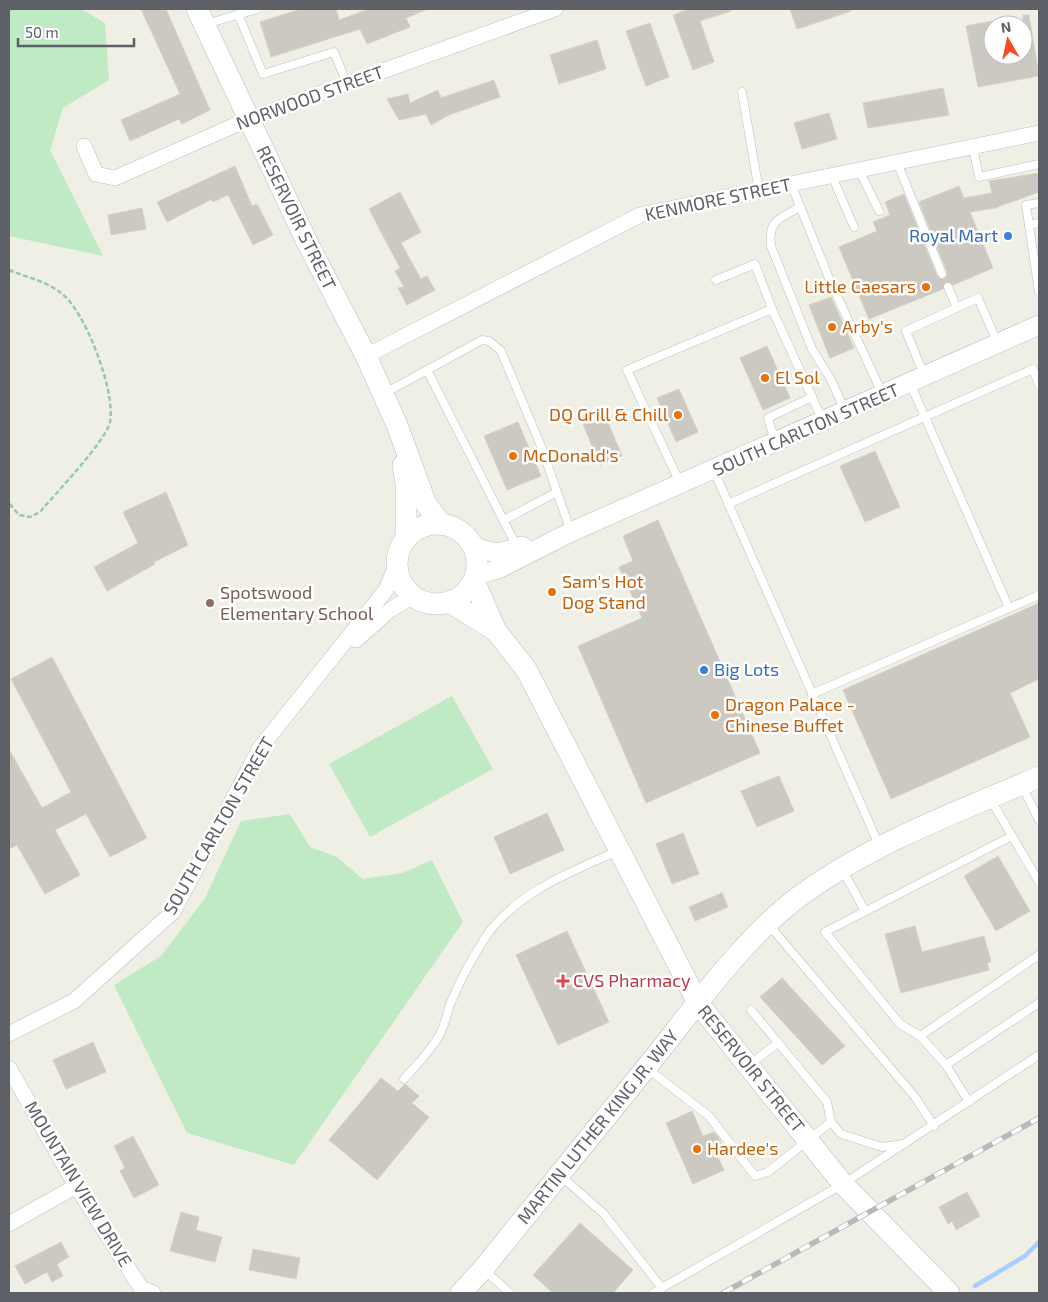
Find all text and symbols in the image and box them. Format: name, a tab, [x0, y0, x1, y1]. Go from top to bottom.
scale bar	[18, 15, 134, 47]
north arrow	[983, 15, 1033, 65]
text: N	[1000, 17, 1012, 36]
text: 50 m	[25, 23, 59, 41]
street label: NORWOOD STREET	[233, 60, 387, 134]
street label: RESERVOIR STREET	[252, 142, 342, 294]
street label: KENMORE STREET	[643, 173, 793, 225]
place label: Royal Mart	[909, 224, 998, 246]
marker: Royal Mart	[1002, 230, 1014, 242]
place label: Little Caesars	[804, 275, 916, 297]
marker: Little Caesars	[920, 281, 932, 293]
place label: Arby's	[842, 315, 893, 337]
marker: Arby's	[826, 321, 838, 333]
place label: El Sol	[775, 366, 820, 388]
marker: El Sol	[759, 372, 771, 384]
street label: SOUTH CARLTON STREET	[709, 378, 903, 480]
place label: DQ Grill & Chill	[549, 403, 669, 425]
marker: DQ Grill & Chill	[672, 409, 684, 421]
place label: McDonald's	[523, 444, 619, 466]
marker: McDonald's	[507, 450, 519, 462]
place label: Sam's Hot Dog Stand	[562, 570, 646, 613]
place label: Spotswood Elementary School	[220, 581, 374, 624]
marker: Sam's Hot Dog Stand	[546, 586, 558, 598]
marker: Spotswood Elementary School	[204, 597, 216, 609]
place label: Big Lots	[714, 658, 779, 680]
marker: Big Lots	[698, 664, 710, 676]
place label: Dragon Palace - Chinese Buffet	[725, 693, 855, 736]
marker: Dragon Palace - Chinese Buffet	[709, 709, 721, 721]
street label: SOUTH CARLTON STREET	[158, 732, 278, 918]
place label: CVS Pharmacy	[573, 969, 691, 991]
marker: CVS Pharmacy	[557, 975, 569, 987]
street label: RESERVOIR STREET	[694, 1000, 810, 1137]
street label: MARTIN LUTHER KING JR. WAY	[512, 1024, 683, 1228]
street label: MOUNTAIN VIEW DRIVE	[21, 1097, 137, 1270]
place label: Hardee's	[707, 1137, 778, 1159]
marker: Hardee's	[691, 1143, 703, 1155]

